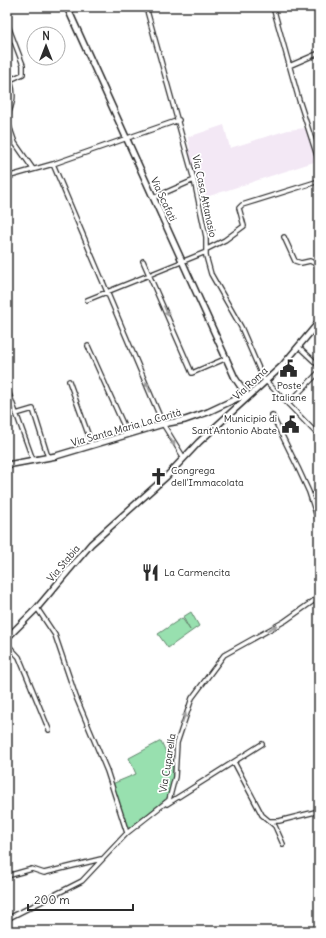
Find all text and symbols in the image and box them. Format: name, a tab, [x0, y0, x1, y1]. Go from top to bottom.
north arrow	[26, 26, 66, 66]
text: N	[42, 29, 50, 43]
street label: Via Casa Attanasio	[189, 154, 220, 239]
street label: Via Scafati	[148, 175, 179, 223]
one-way arrow	[163, 305, 169, 317]
public building icon: Poste Italiane	[279, 358, 299, 378]
street label: Via Roma	[230, 364, 271, 403]
place label: Poste Italiane	[272, 379, 306, 404]
one-way arrow	[145, 381, 151, 393]
street label: Via Santa Maria La Carità	[69, 405, 183, 449]
place label: Municipio di Sant'Antonio Abate	[192, 412, 277, 437]
public building icon: Municipio di Sant'Antonio Abate	[280, 414, 300, 434]
one-way arrow	[169, 435, 176, 447]
place label: Congrega dell'Immacolata	[171, 464, 244, 489]
church icon: Congrega dell'Immacolata	[148, 466, 168, 486]
street label: Via Stabia	[44, 542, 83, 585]
restaurant icon: La Carmencita	[141, 562, 161, 582]
place label: La Carmencita	[164, 566, 230, 579]
one-way arrow	[266, 625, 278, 632]
one-way arrow	[182, 712, 188, 724]
street label: Via Cuparella	[156, 732, 179, 794]
scale bar	[28, 886, 133, 912]
text: 200 m	[34, 892, 70, 907]

